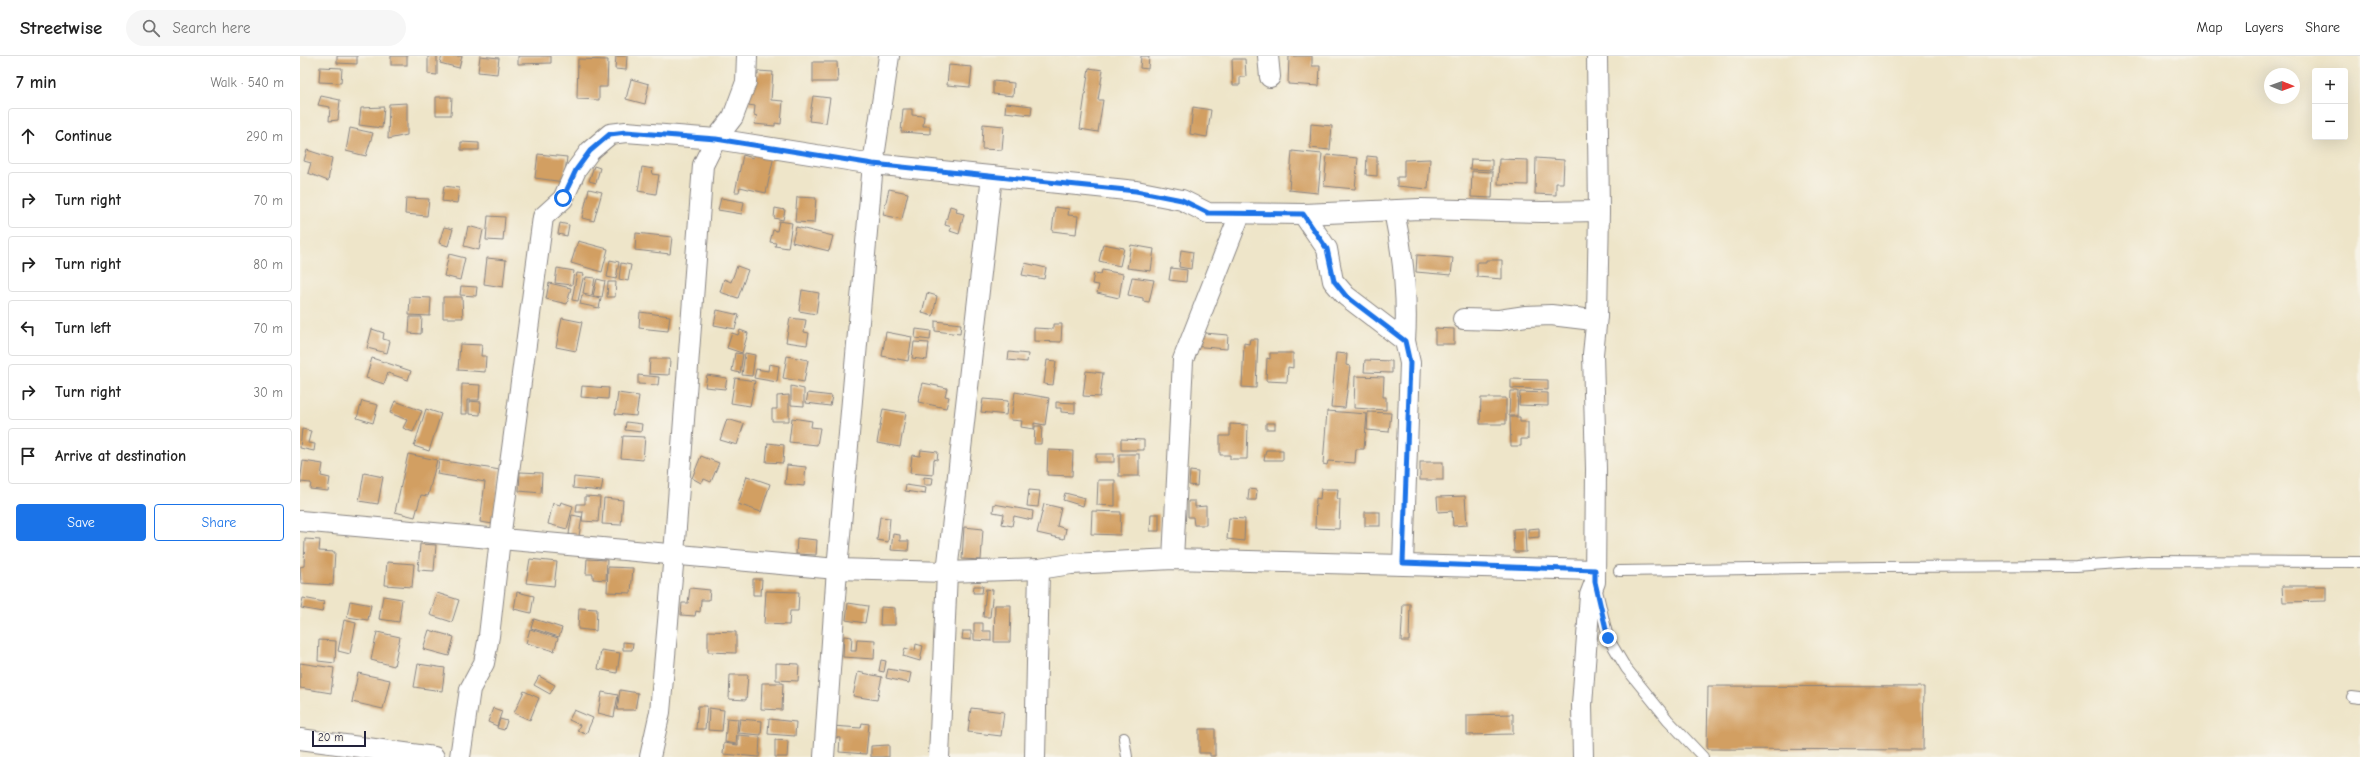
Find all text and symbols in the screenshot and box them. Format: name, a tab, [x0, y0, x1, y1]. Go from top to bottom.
search box	[126, 10, 406, 46]
text: Streetwise	[20, 17, 102, 39]
icon: search	[140, 17, 162, 39]
text: Search here	[172, 19, 250, 37]
text: Map	[2196, 19, 2223, 36]
text: Layers	[2245, 19, 2283, 36]
text: Share	[2305, 19, 2340, 36]
north arrow	[2264, 68, 2300, 104]
map controls	[2312, 68, 2348, 140]
button: +	[2312, 68, 2348, 104]
text: 7 min	[16, 73, 57, 92]
text: Walk · 540 m	[210, 75, 284, 90]
button: −	[2312, 104, 2348, 140]
icon: ahead	[17, 125, 39, 147]
text: Continue	[55, 127, 112, 145]
text: 290 m	[246, 129, 283, 144]
icon: right	[17, 189, 39, 211]
route start	[554, 189, 572, 207]
text: Turn right	[55, 191, 121, 209]
text: 70 m	[254, 193, 283, 208]
icon: right	[17, 253, 39, 275]
text: Turn right	[55, 255, 121, 273]
text: 80 m	[253, 257, 283, 272]
icon: left	[17, 317, 39, 339]
text: Turn left	[55, 319, 111, 337]
text: 70 m	[254, 321, 283, 336]
icon: right	[17, 381, 39, 403]
text: Turn right	[55, 383, 121, 401]
text: 30 m	[253, 385, 283, 400]
icon: arrive	[17, 445, 39, 467]
text: Arrive at destination	[55, 447, 186, 465]
button: Save	[16, 504, 146, 541]
button: Share	[154, 504, 284, 541]
route end	[1599, 629, 1617, 647]
scale bar	[312, 729, 366, 748]
text: 20 m	[318, 731, 343, 744]

